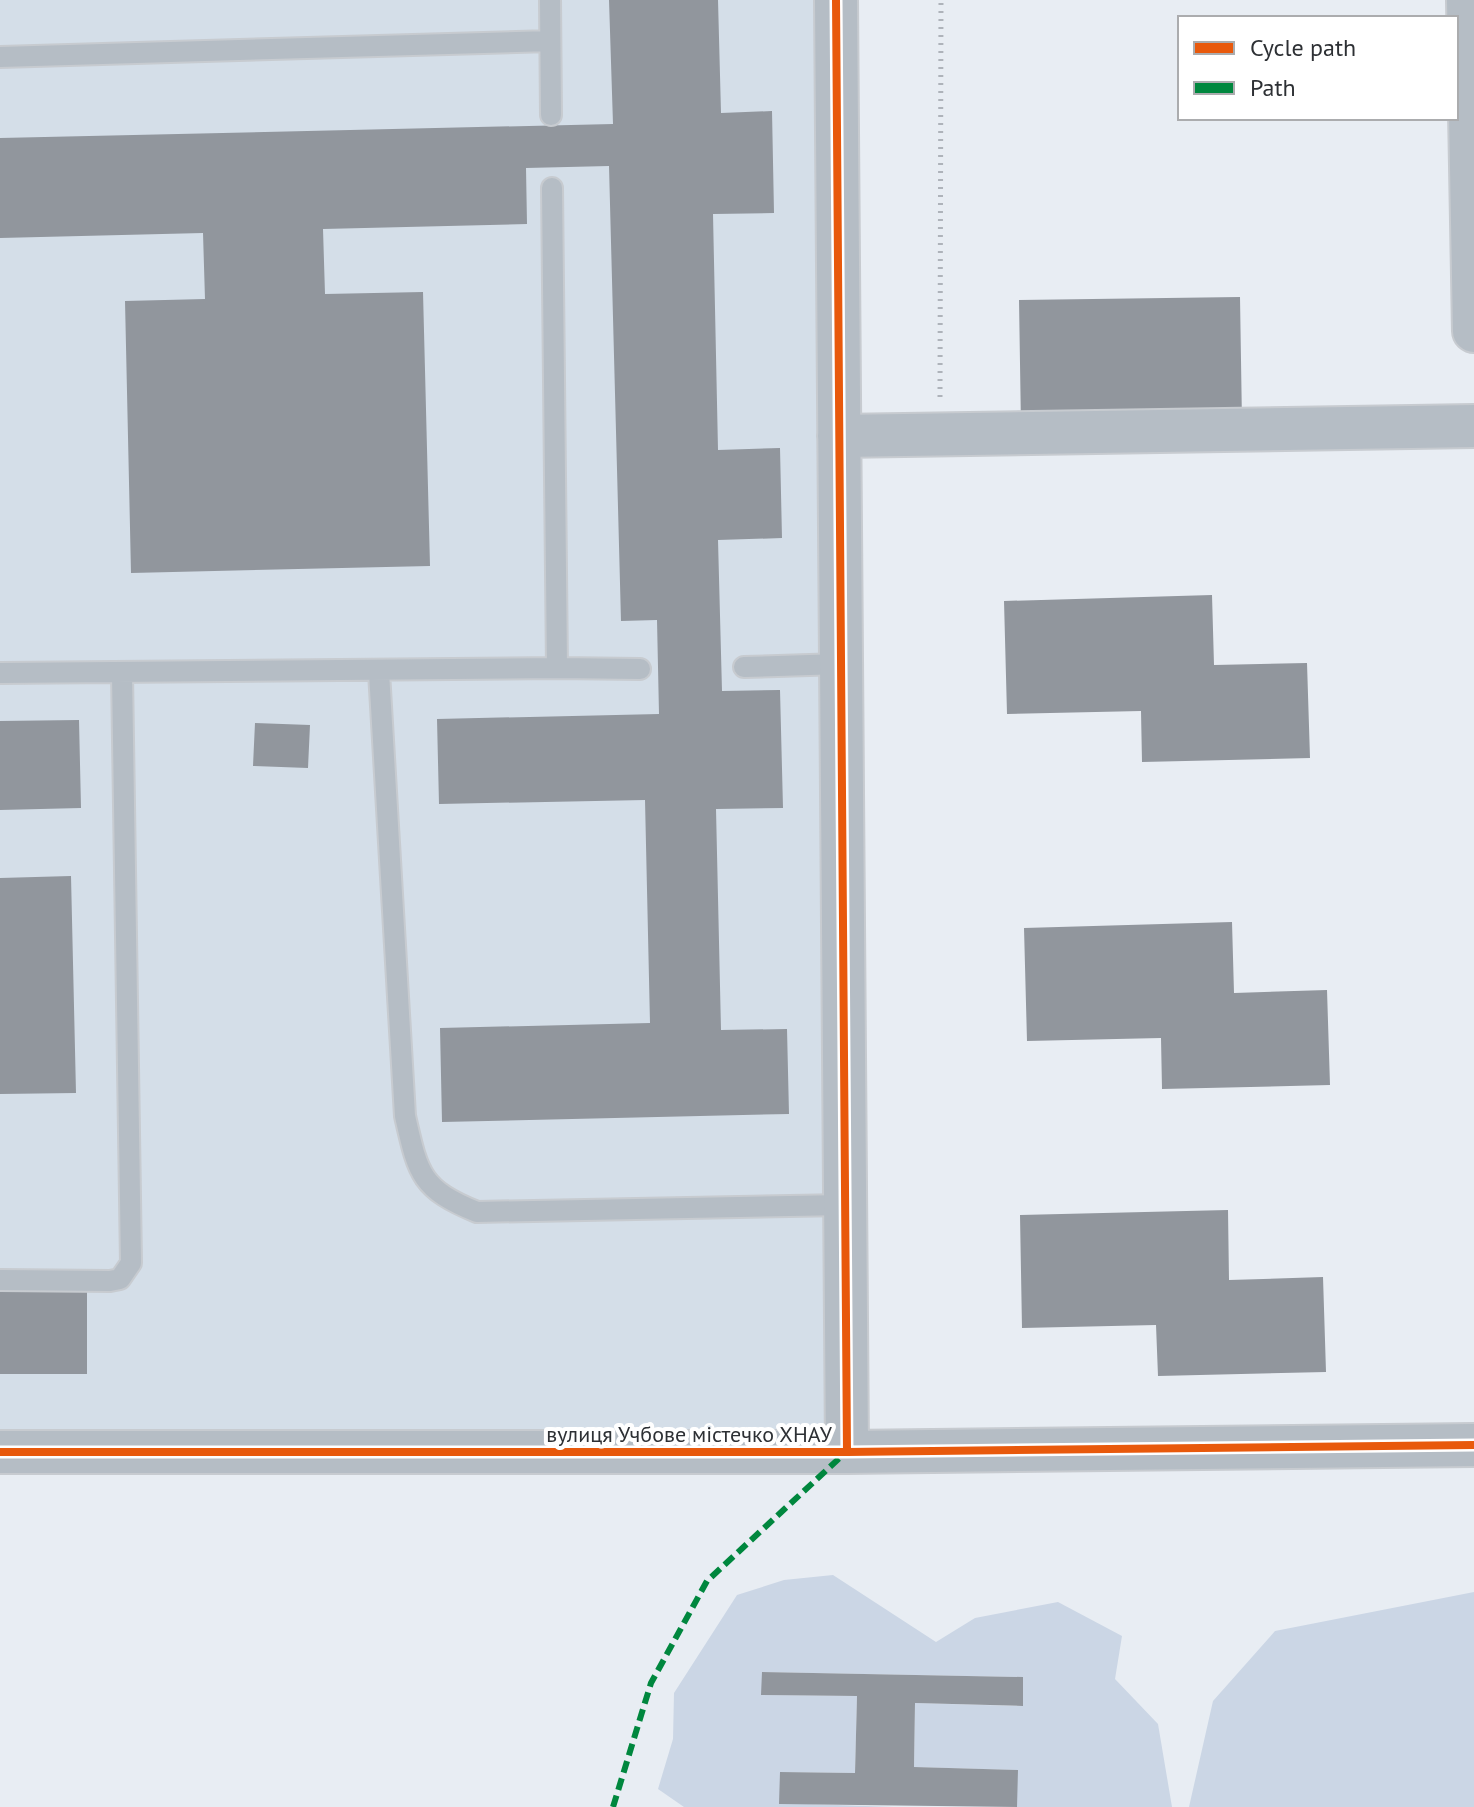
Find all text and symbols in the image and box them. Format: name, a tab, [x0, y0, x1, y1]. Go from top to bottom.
legend	[1178, 16, 1458, 120]
text: Cycle path	[1250, 32, 1356, 63]
text: Path	[1250, 72, 1296, 103]
street label: вулиця Учбове містечко ХНАУ	[546, 1420, 833, 1448]

